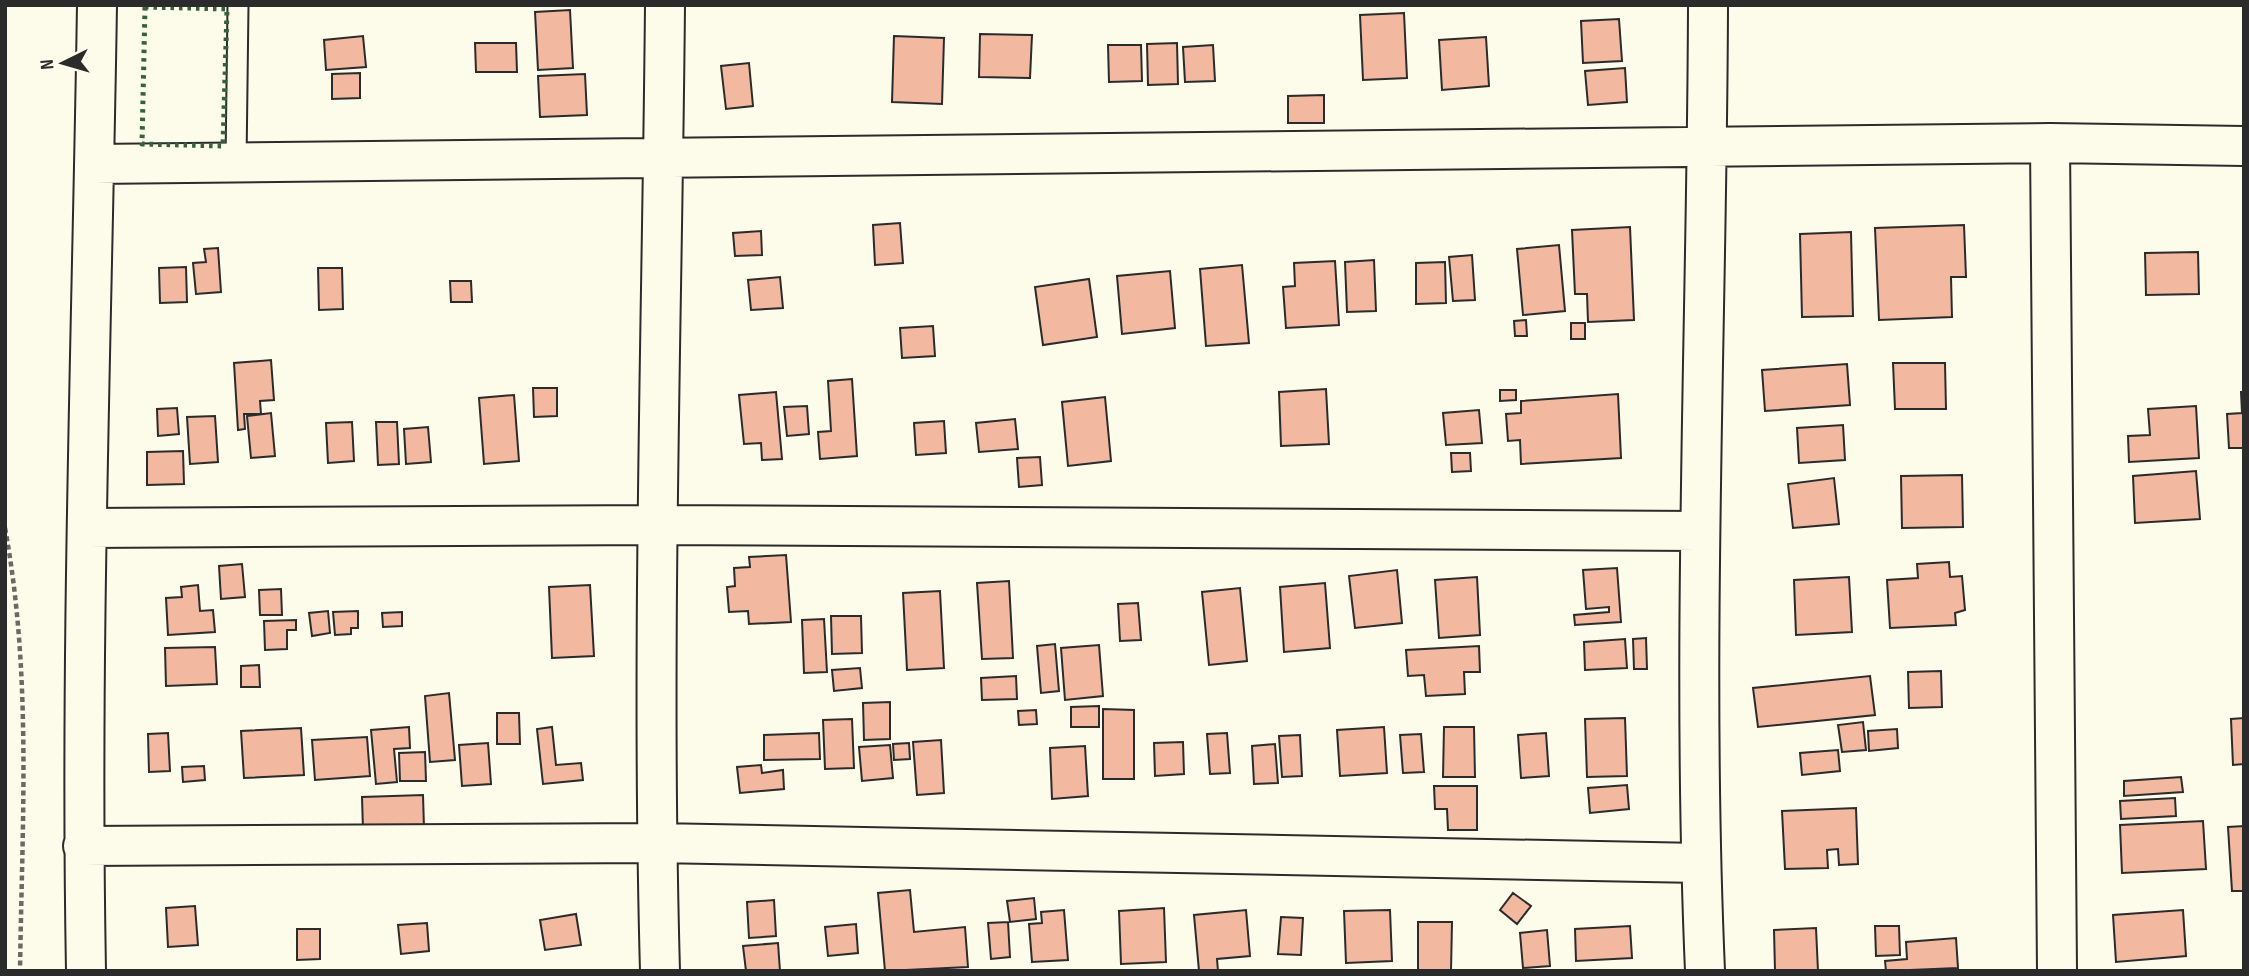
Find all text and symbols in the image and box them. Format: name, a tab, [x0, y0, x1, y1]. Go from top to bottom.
north arrow	[28, 28, 98, 98]
text: N	[36, 58, 59, 70]

